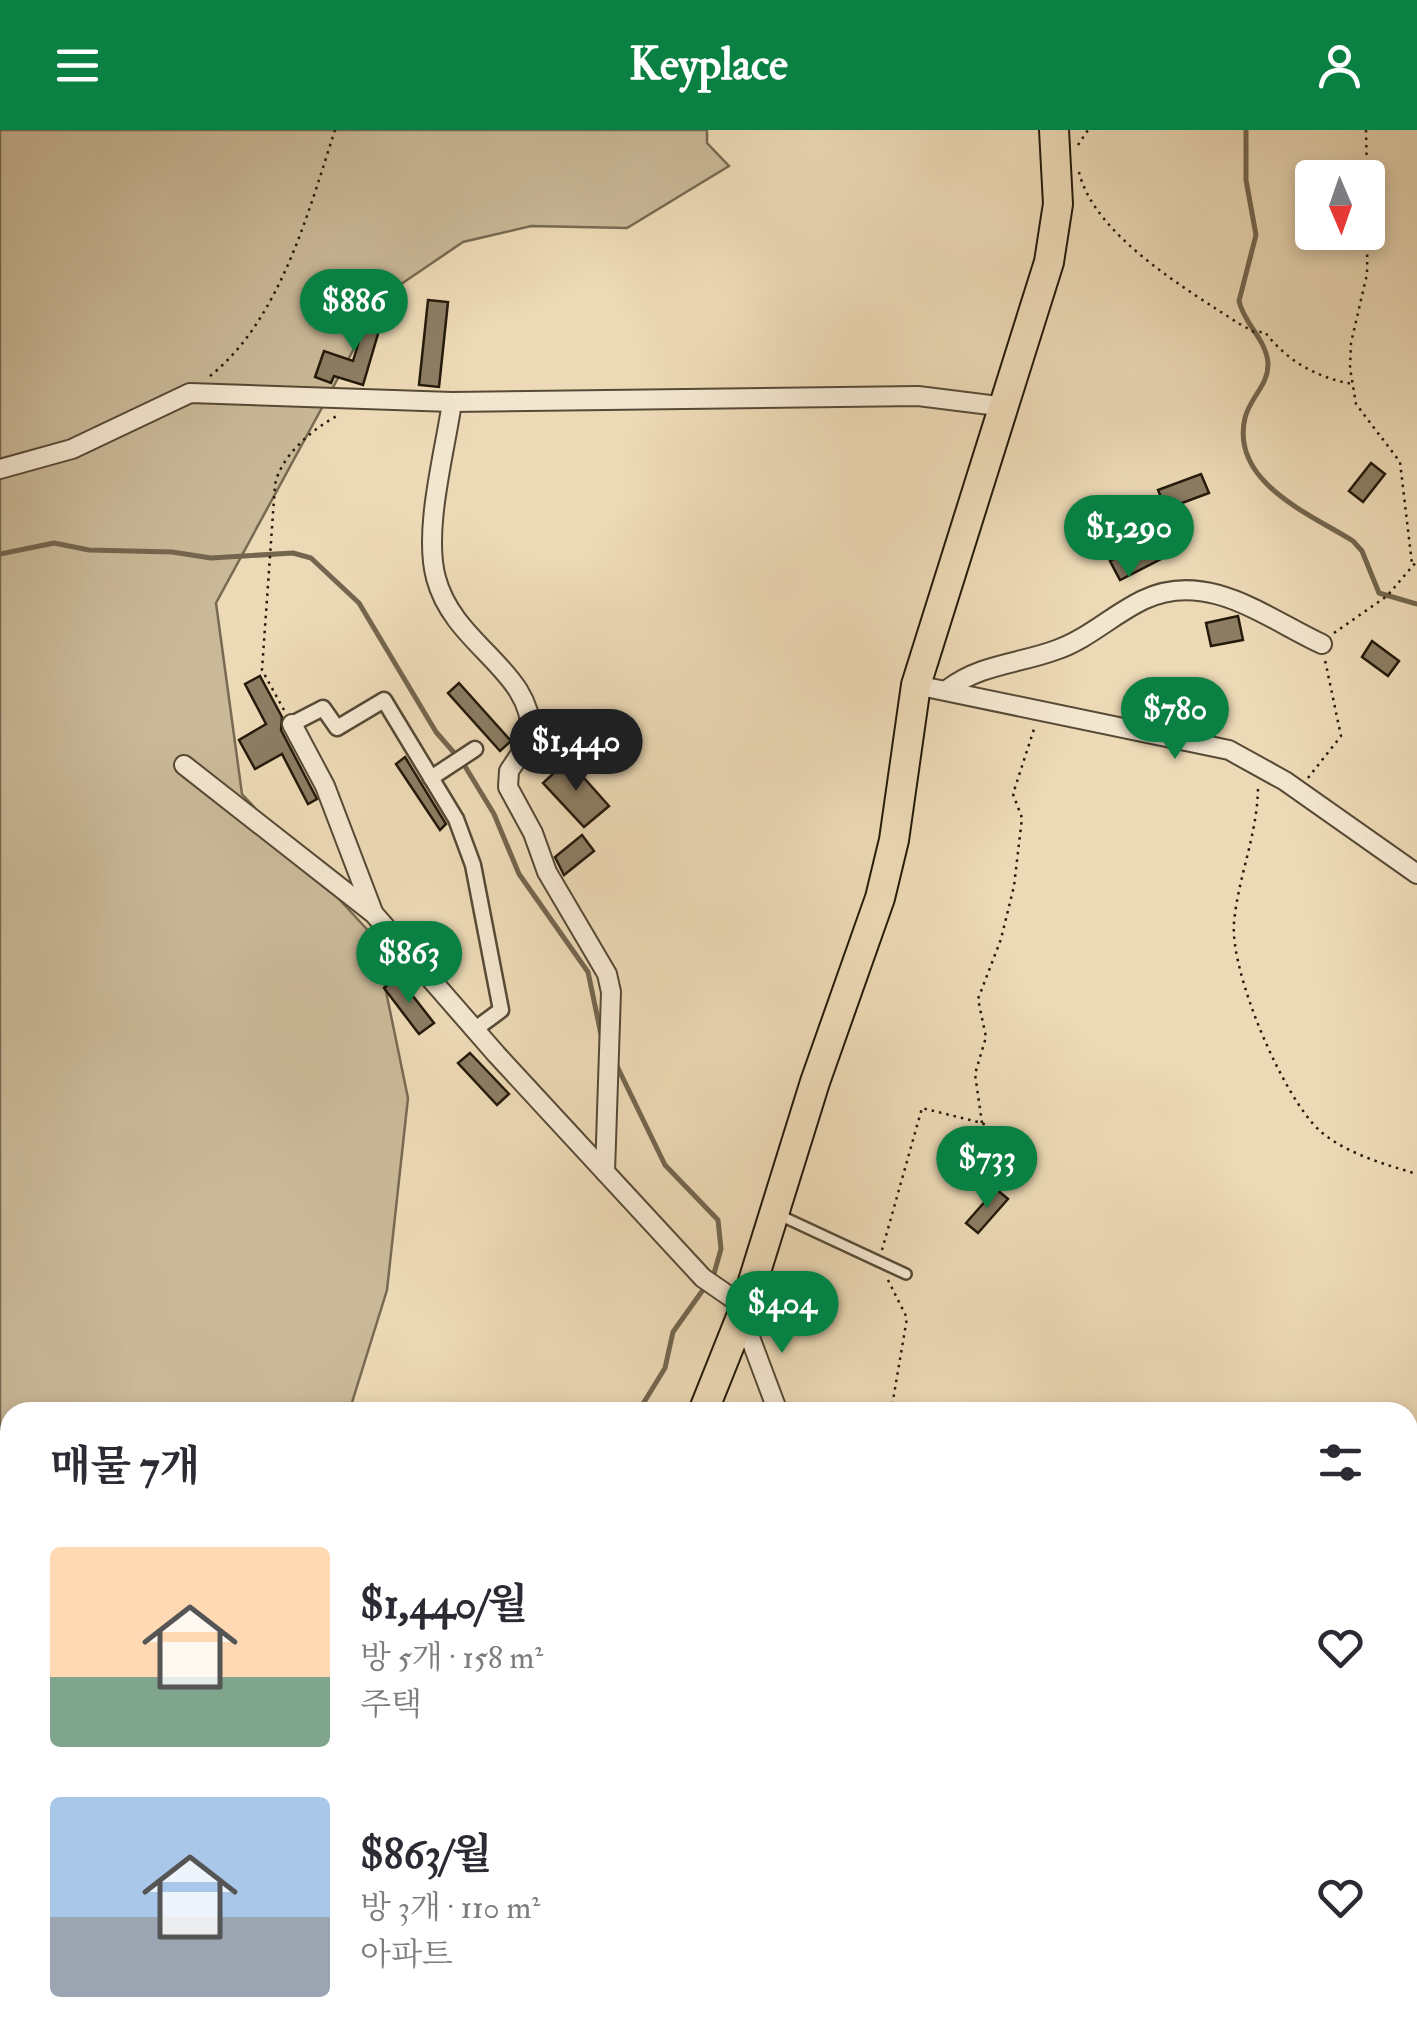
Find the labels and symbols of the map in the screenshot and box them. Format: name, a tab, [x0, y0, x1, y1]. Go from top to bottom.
north arrow	[1295, 160, 1385, 250]
pin: $886	[295, 269, 413, 354]
pin: $1,290	[1048, 495, 1210, 580]
pin: $780	[1116, 677, 1234, 762]
pin: $1,440	[495, 709, 657, 794]
pin: $863	[350, 921, 468, 1006]
pin: $733	[928, 1126, 1046, 1211]
pin: $404	[723, 1271, 841, 1356]

